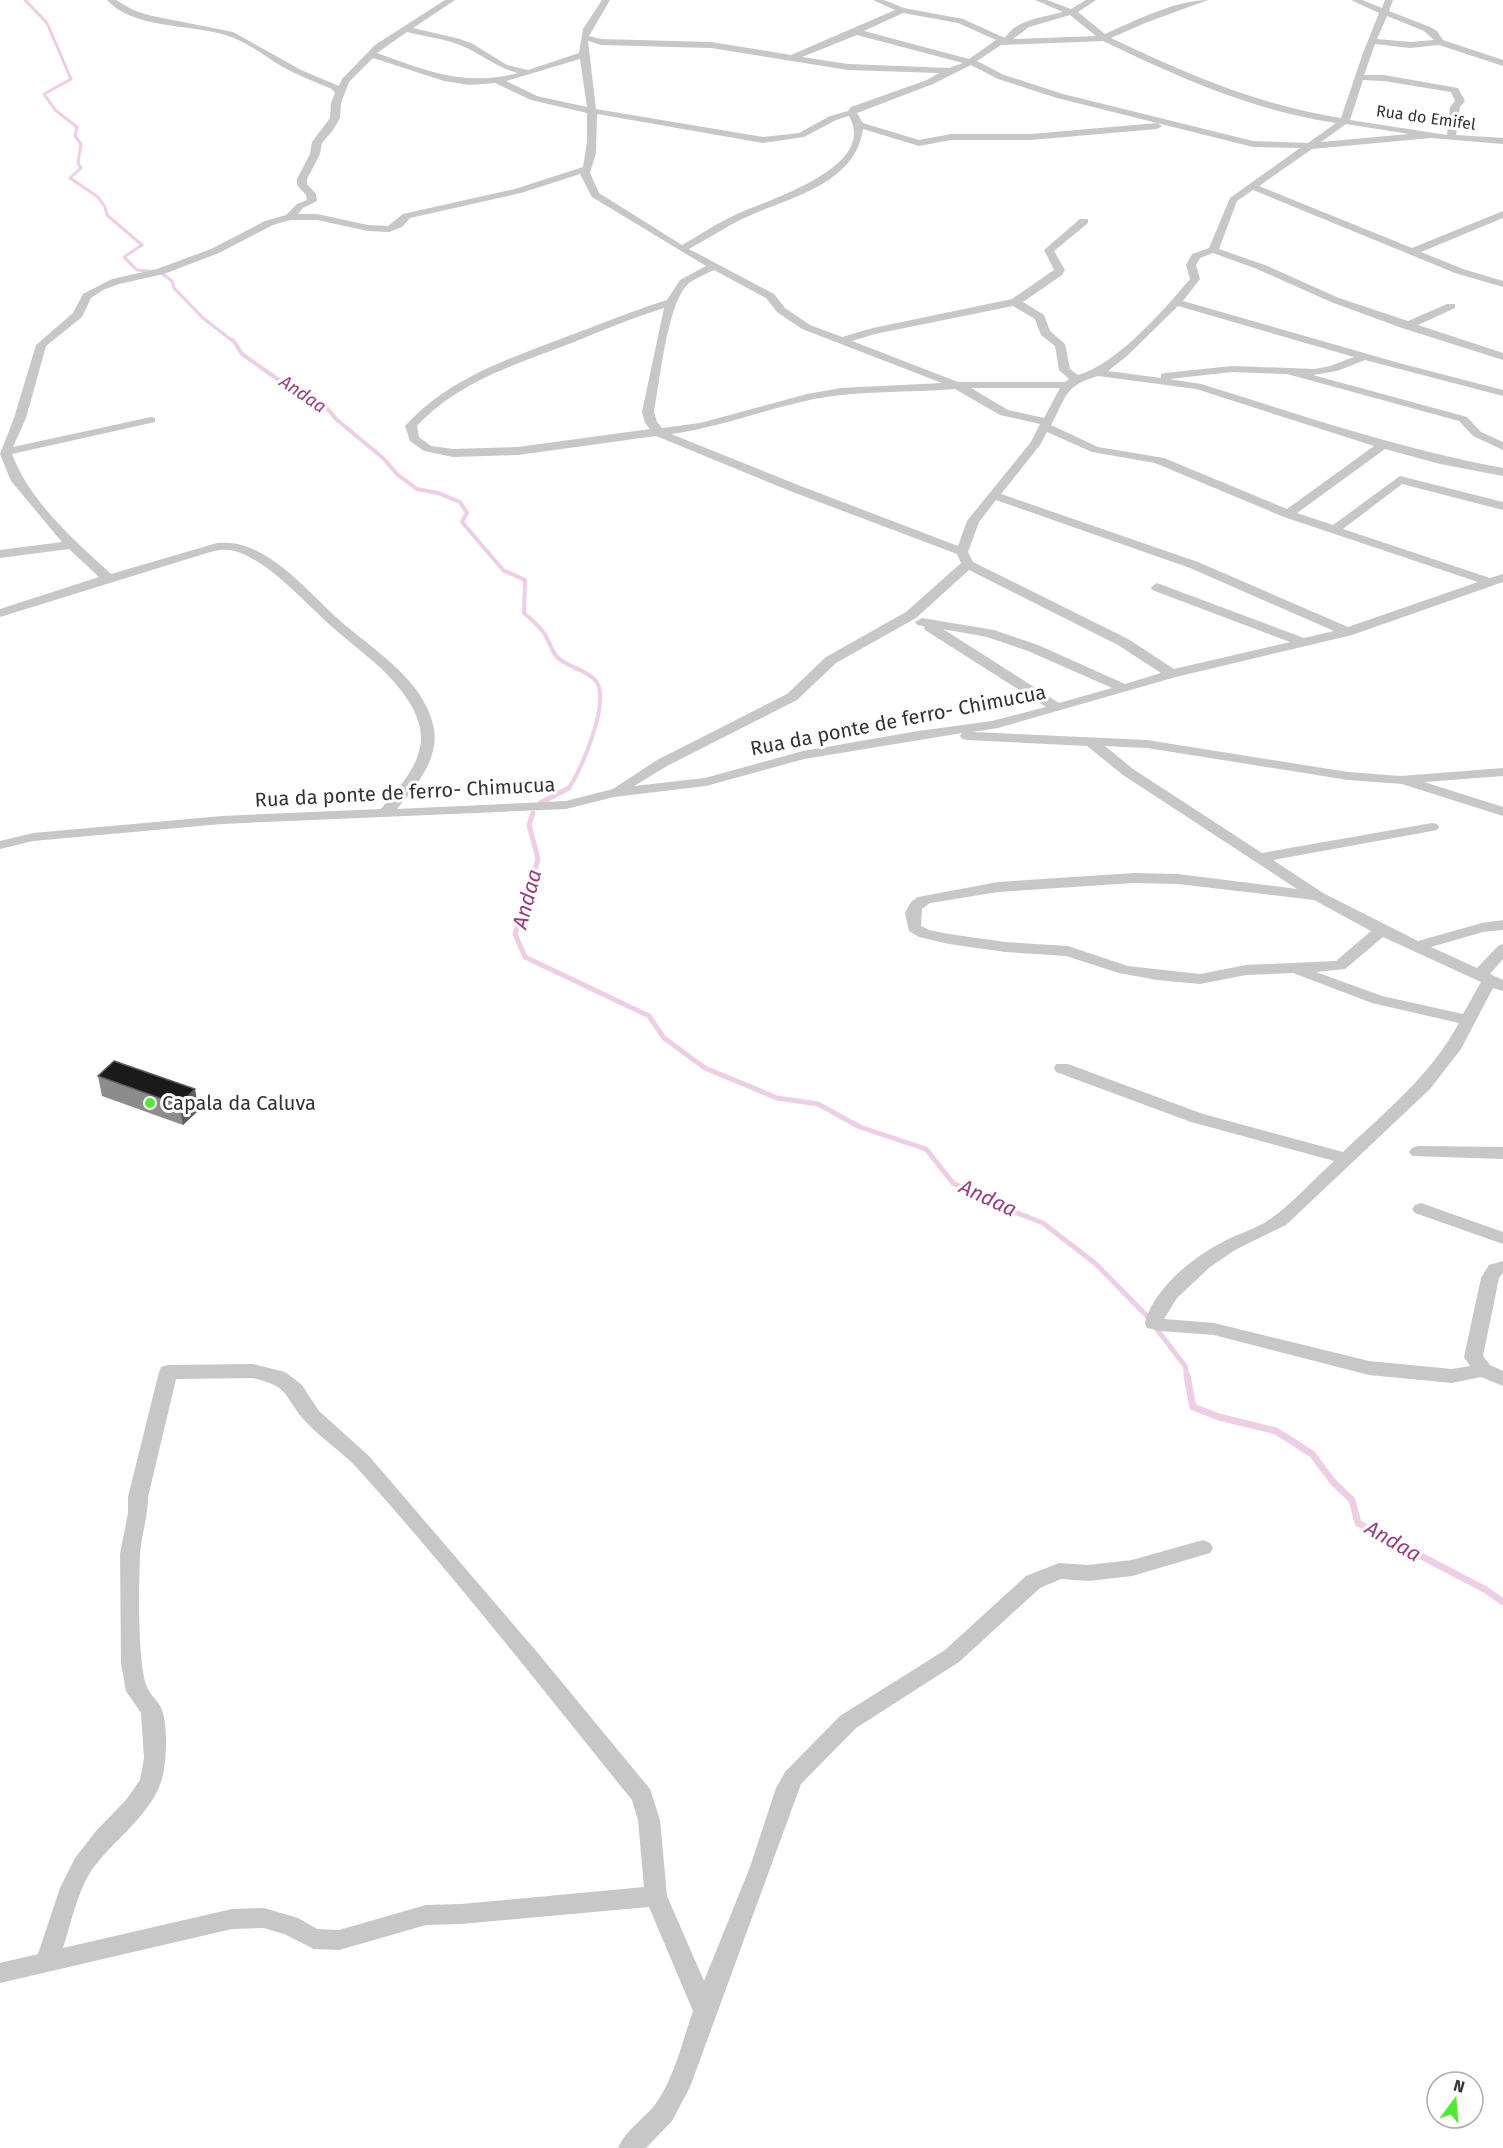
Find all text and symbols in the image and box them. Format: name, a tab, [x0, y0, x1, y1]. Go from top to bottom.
street label: Rua do Emifel	[1375, 101, 1477, 134]
water label: Andaa	[275, 370, 331, 418]
street label: Rua da ponte de ferro- Chimucua	[748, 680, 1048, 760]
street label: Rua da ponte de ferro- Chimucua	[254, 772, 556, 812]
water label: Andaa	[506, 867, 547, 932]
place label: Capala da Caluva	[162, 1091, 316, 1115]
marker: Capala da Caluva	[143, 1096, 157, 1110]
water label: Andaa	[954, 1173, 1021, 1223]
water label: Andaa	[1360, 1514, 1426, 1567]
north arrow	[1425, 2070, 1485, 2130]
text: N	[1451, 2075, 1467, 2097]

